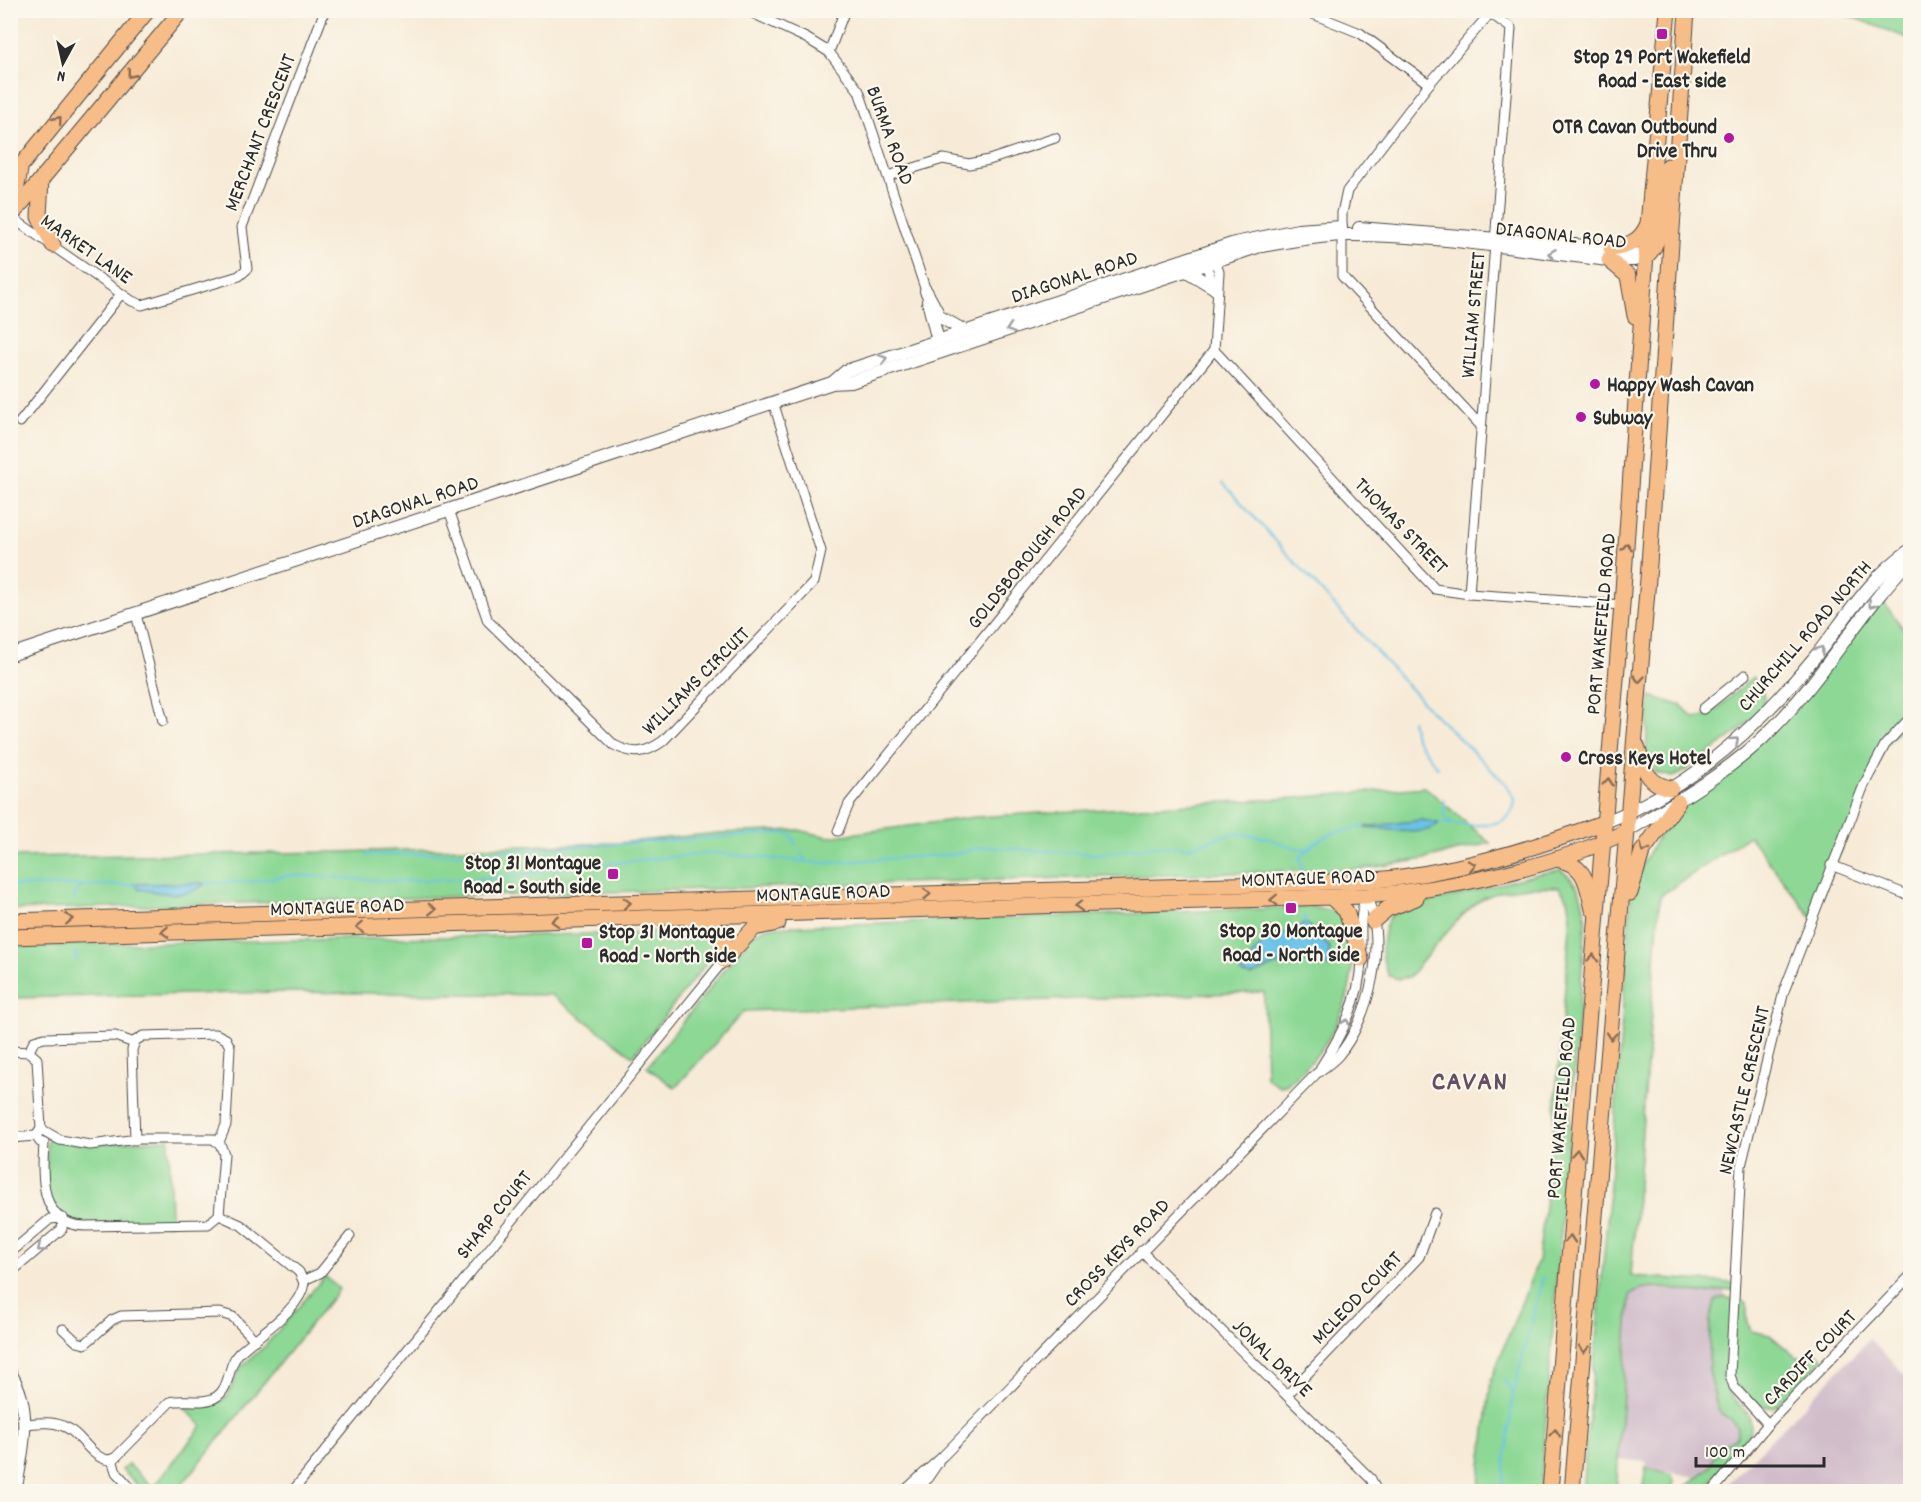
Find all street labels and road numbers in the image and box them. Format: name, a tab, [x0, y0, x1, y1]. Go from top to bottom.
street label: MERCHANT CRESCENT	[218, 50, 306, 216]
street label: BURMA ROAD	[856, 82, 920, 190]
street label: MARKET LANE	[33, 208, 138, 294]
street label: DIAGONAL ROAD	[1494, 215, 1628, 259]
street label: DIAGONAL ROAD	[1008, 244, 1142, 313]
street label: WILLIAM STREET	[1455, 251, 1495, 379]
street label: DIAGONAL ROAD	[349, 469, 483, 538]
street label: THOMAS STREET	[1346, 472, 1454, 583]
street label: GOLDSBOROUGH ROAD	[961, 481, 1096, 637]
street label: PORT WAKEFIELD ROAD	[1580, 532, 1626, 716]
street label: CHURCHILL ROAD NORTH	[1732, 555, 1881, 719]
street label: WILLIAMS CIRCUIT	[636, 621, 759, 743]
street label: MONTAGUE ROAD	[1240, 863, 1376, 897]
street label: MONTAGUE ROAD	[755, 878, 891, 912]
street label: MONTAGUE ROAD	[269, 892, 405, 926]
street label: NEWCASTLE CRESCENT	[1712, 1003, 1780, 1178]
street label: PORT WAKEFIELD ROAD	[1540, 1016, 1586, 1200]
street label: SHARP COURT	[450, 1164, 541, 1267]
street label: CROSS KEYS ROAD	[1058, 1193, 1178, 1315]
street label: MCLEOD COURT	[1306, 1245, 1411, 1353]
street label: CARDIFF COURT	[1757, 1304, 1865, 1414]
street label: JONAL DRIVE	[1224, 1313, 1318, 1406]

